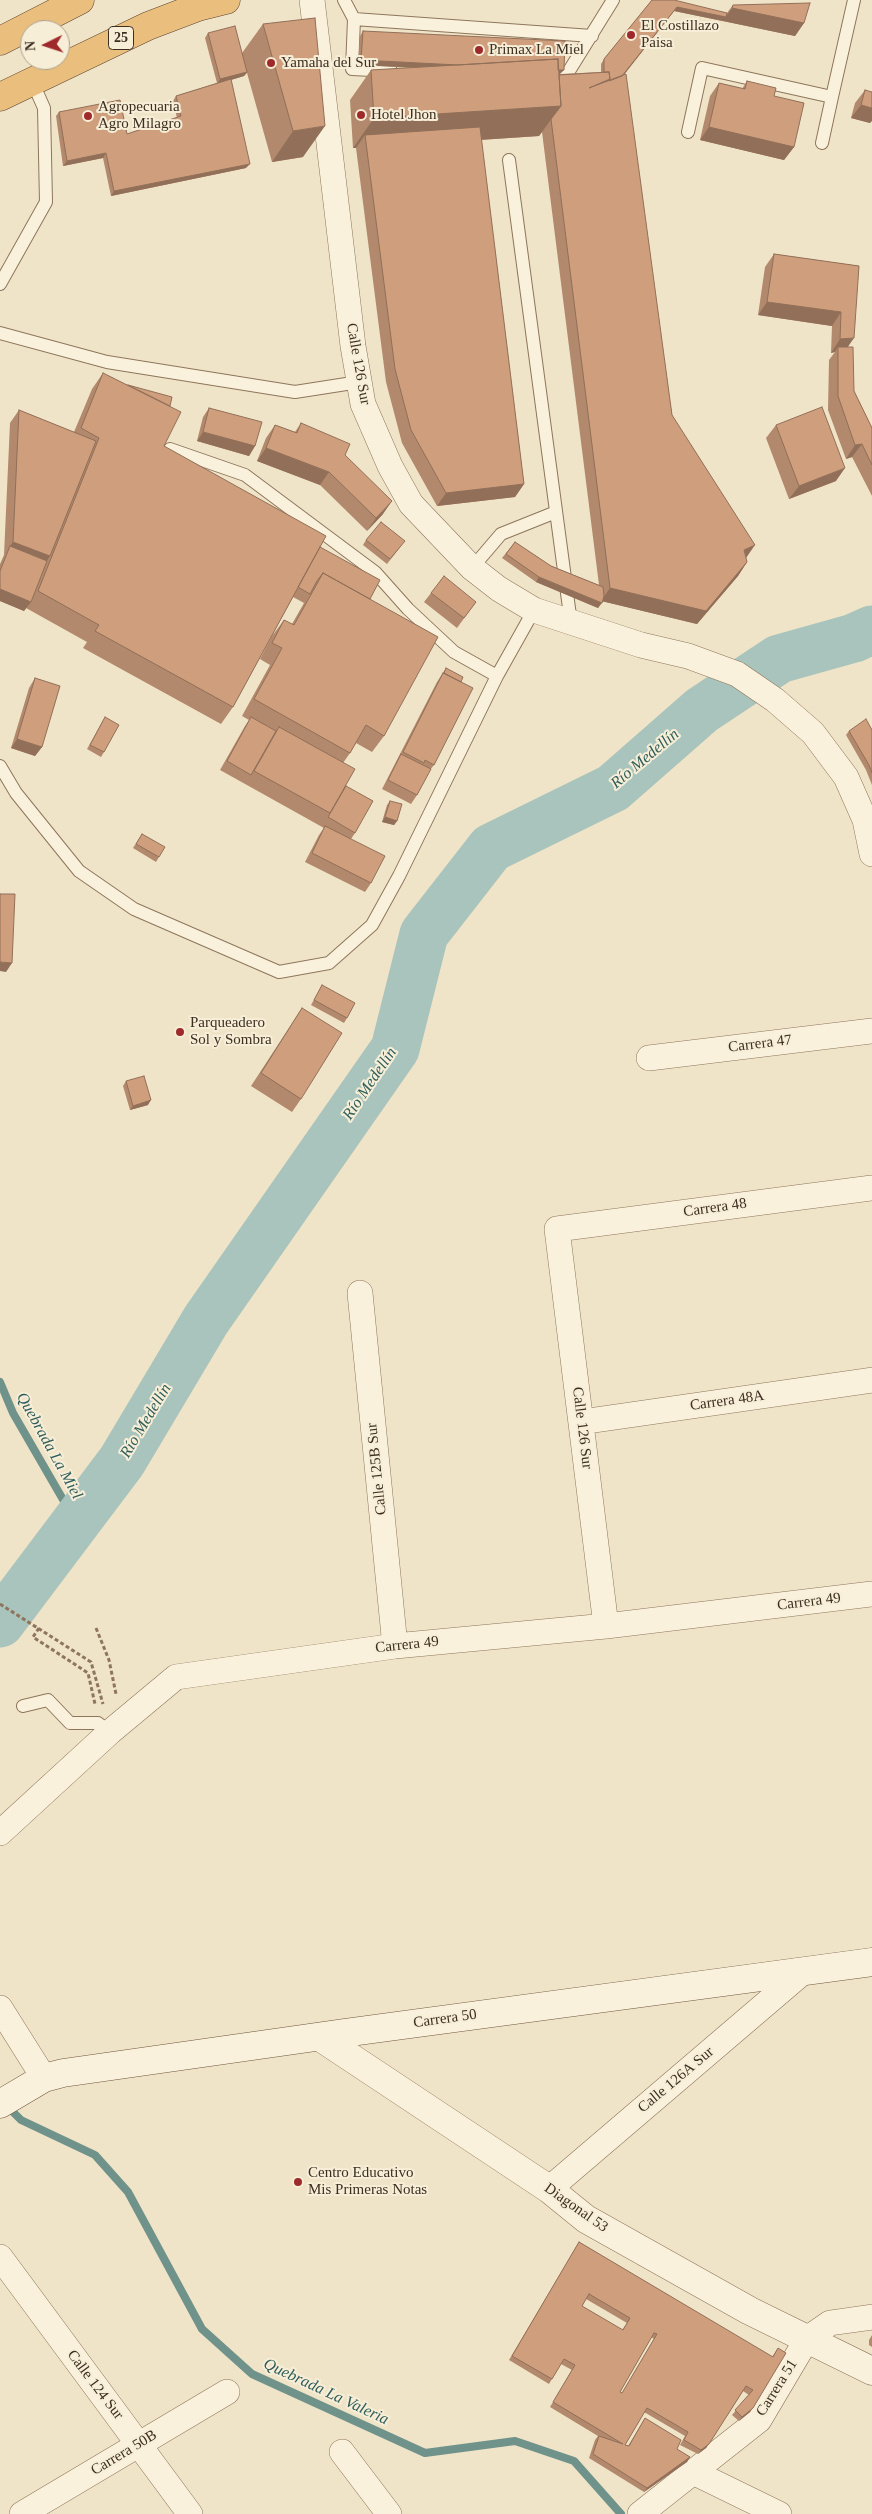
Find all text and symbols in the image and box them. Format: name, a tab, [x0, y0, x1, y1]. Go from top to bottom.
place label: El Costillazo Paisa	[641, 17, 719, 52]
north arrow	[20, 20, 70, 70]
road number: 25	[108, 26, 134, 49]
marker: El Costillazo Paisa	[625, 29, 637, 41]
text: N	[23, 40, 38, 52]
place label: Primax La Miel	[489, 41, 584, 59]
marker: Primax La Miel	[473, 44, 485, 56]
place label: Yamaha del Sur	[281, 54, 376, 72]
marker: Yamaha del Sur	[265, 57, 277, 69]
place label: Agropecuaria Agro Milagro	[98, 98, 181, 133]
place label: Hotel Jhon	[371, 106, 436, 124]
marker: Hotel Jhon	[355, 109, 367, 121]
marker: Agropecuaria Agro Milagro	[82, 110, 94, 122]
street label: Calle 126 Sur	[342, 322, 374, 406]
water label: Río Medellín	[607, 725, 683, 793]
place label: Parqueadero Sol y Sombra	[190, 1014, 272, 1049]
marker: Parqueadero Sol y Sombra	[174, 1026, 186, 1038]
street label: Carrera 47	[727, 1031, 793, 1057]
water label: Río Medellín	[339, 1044, 401, 1124]
street label: Carrera 48	[682, 1195, 748, 1221]
water label: Río Medellín	[116, 1380, 176, 1462]
street label: Calle 126 Sur	[568, 1386, 596, 1470]
street label: Carrera 48A	[689, 1387, 765, 1415]
water label: Quebrada La Miel	[12, 1389, 86, 1503]
street label: Calle 125B Sur	[363, 1422, 391, 1516]
street label: Carrera 49	[776, 1589, 842, 1615]
street label: Carrera 49	[374, 1633, 440, 1657]
street label: Carrera 50	[412, 2006, 478, 2032]
street label: Calle 126A Sur	[634, 2043, 718, 2117]
place label: Centro Educativo Mis Primeras Notas	[308, 2164, 427, 2199]
marker: Centro Educativo Mis Primeras Notas	[292, 2176, 304, 2188]
street label: Diagonal 53	[541, 2179, 611, 2237]
street label: Calle 124 Sur	[63, 2347, 127, 2423]
water label: Quebrada La Valeria	[260, 2355, 392, 2429]
street label: Carrera 51	[752, 2356, 802, 2420]
street label: Carrera 50B	[88, 2426, 160, 2480]

